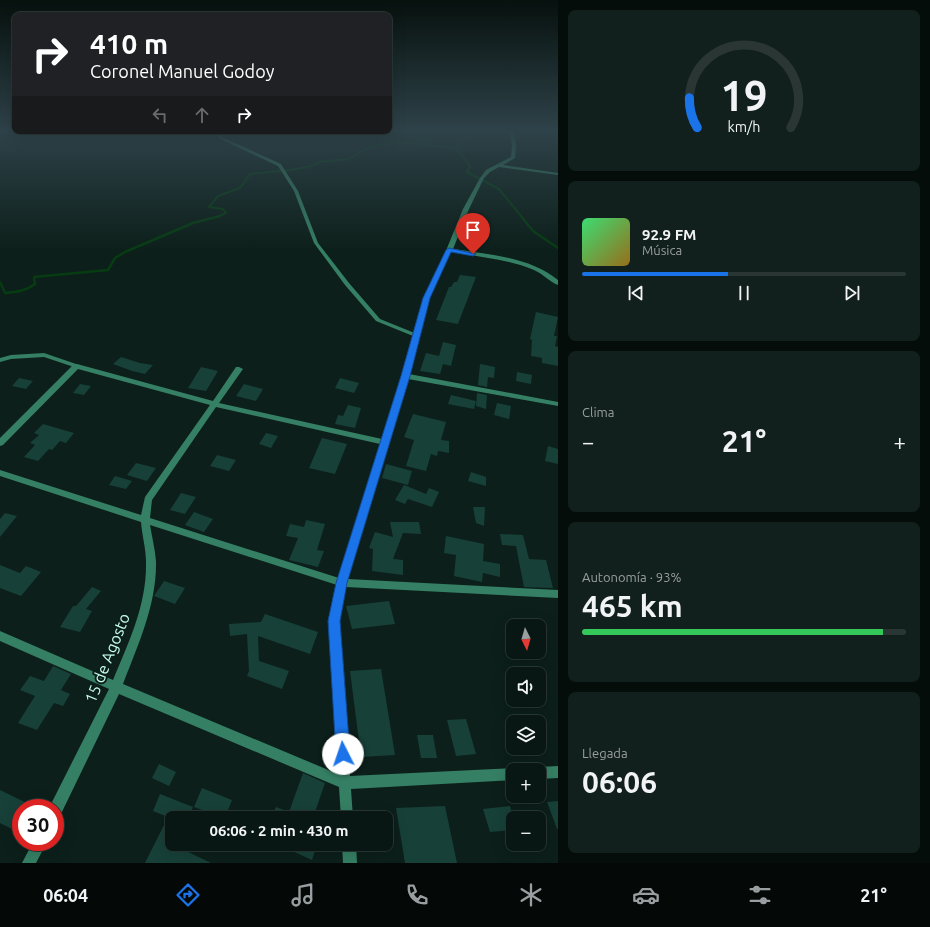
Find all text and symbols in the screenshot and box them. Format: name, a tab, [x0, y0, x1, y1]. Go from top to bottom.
icon: right	[24, 28, 76, 80]
text: 410 m	[90, 28, 168, 59]
text: Coronel Manuel Godoy	[90, 61, 274, 81]
text: 19	[721, 72, 767, 119]
icon: left	[149, 104, 171, 126]
icon: ahead	[191, 104, 213, 126]
icon: right	[233, 104, 255, 126]
text: km/h	[728, 119, 760, 135]
pin	[456, 213, 490, 254]
icon: arrive	[462, 219, 484, 241]
text: 92.9 FM	[642, 226, 696, 243]
text: Música	[642, 243, 682, 257]
icon: previous	[625, 282, 647, 304]
icon: pause	[733, 282, 755, 304]
icon: next	[841, 282, 863, 304]
text: Clima	[582, 405, 614, 419]
text: 21°	[722, 424, 766, 458]
text: −	[582, 429, 594, 454]
text: +	[894, 429, 906, 454]
text: Autonomía · 93%	[582, 570, 681, 584]
text: 465 km	[582, 589, 683, 623]
street label: 15 de Agosto	[81, 611, 133, 705]
north arrow	[506, 619, 546, 659]
map controls	[506, 619, 546, 851]
button: sound	[506, 667, 546, 707]
button: layers	[506, 715, 546, 755]
position arrow	[322, 733, 364, 775]
text: Llegada	[582, 746, 628, 760]
button: +	[506, 763, 546, 803]
text: 06:06	[582, 765, 657, 799]
speed limit sign: 30	[12, 799, 64, 851]
button: −	[506, 811, 546, 851]
text: 06:06 · 2 min · 430 m	[210, 822, 348, 839]
icon: directions	[174, 881, 202, 909]
icon: music	[289, 881, 317, 909]
icon: phone	[403, 881, 431, 909]
icon: climate	[517, 881, 545, 909]
icon: car	[632, 881, 660, 909]
icon: filters	[746, 881, 774, 909]
text: 06:04	[43, 885, 88, 905]
text: 21°	[860, 885, 887, 905]

